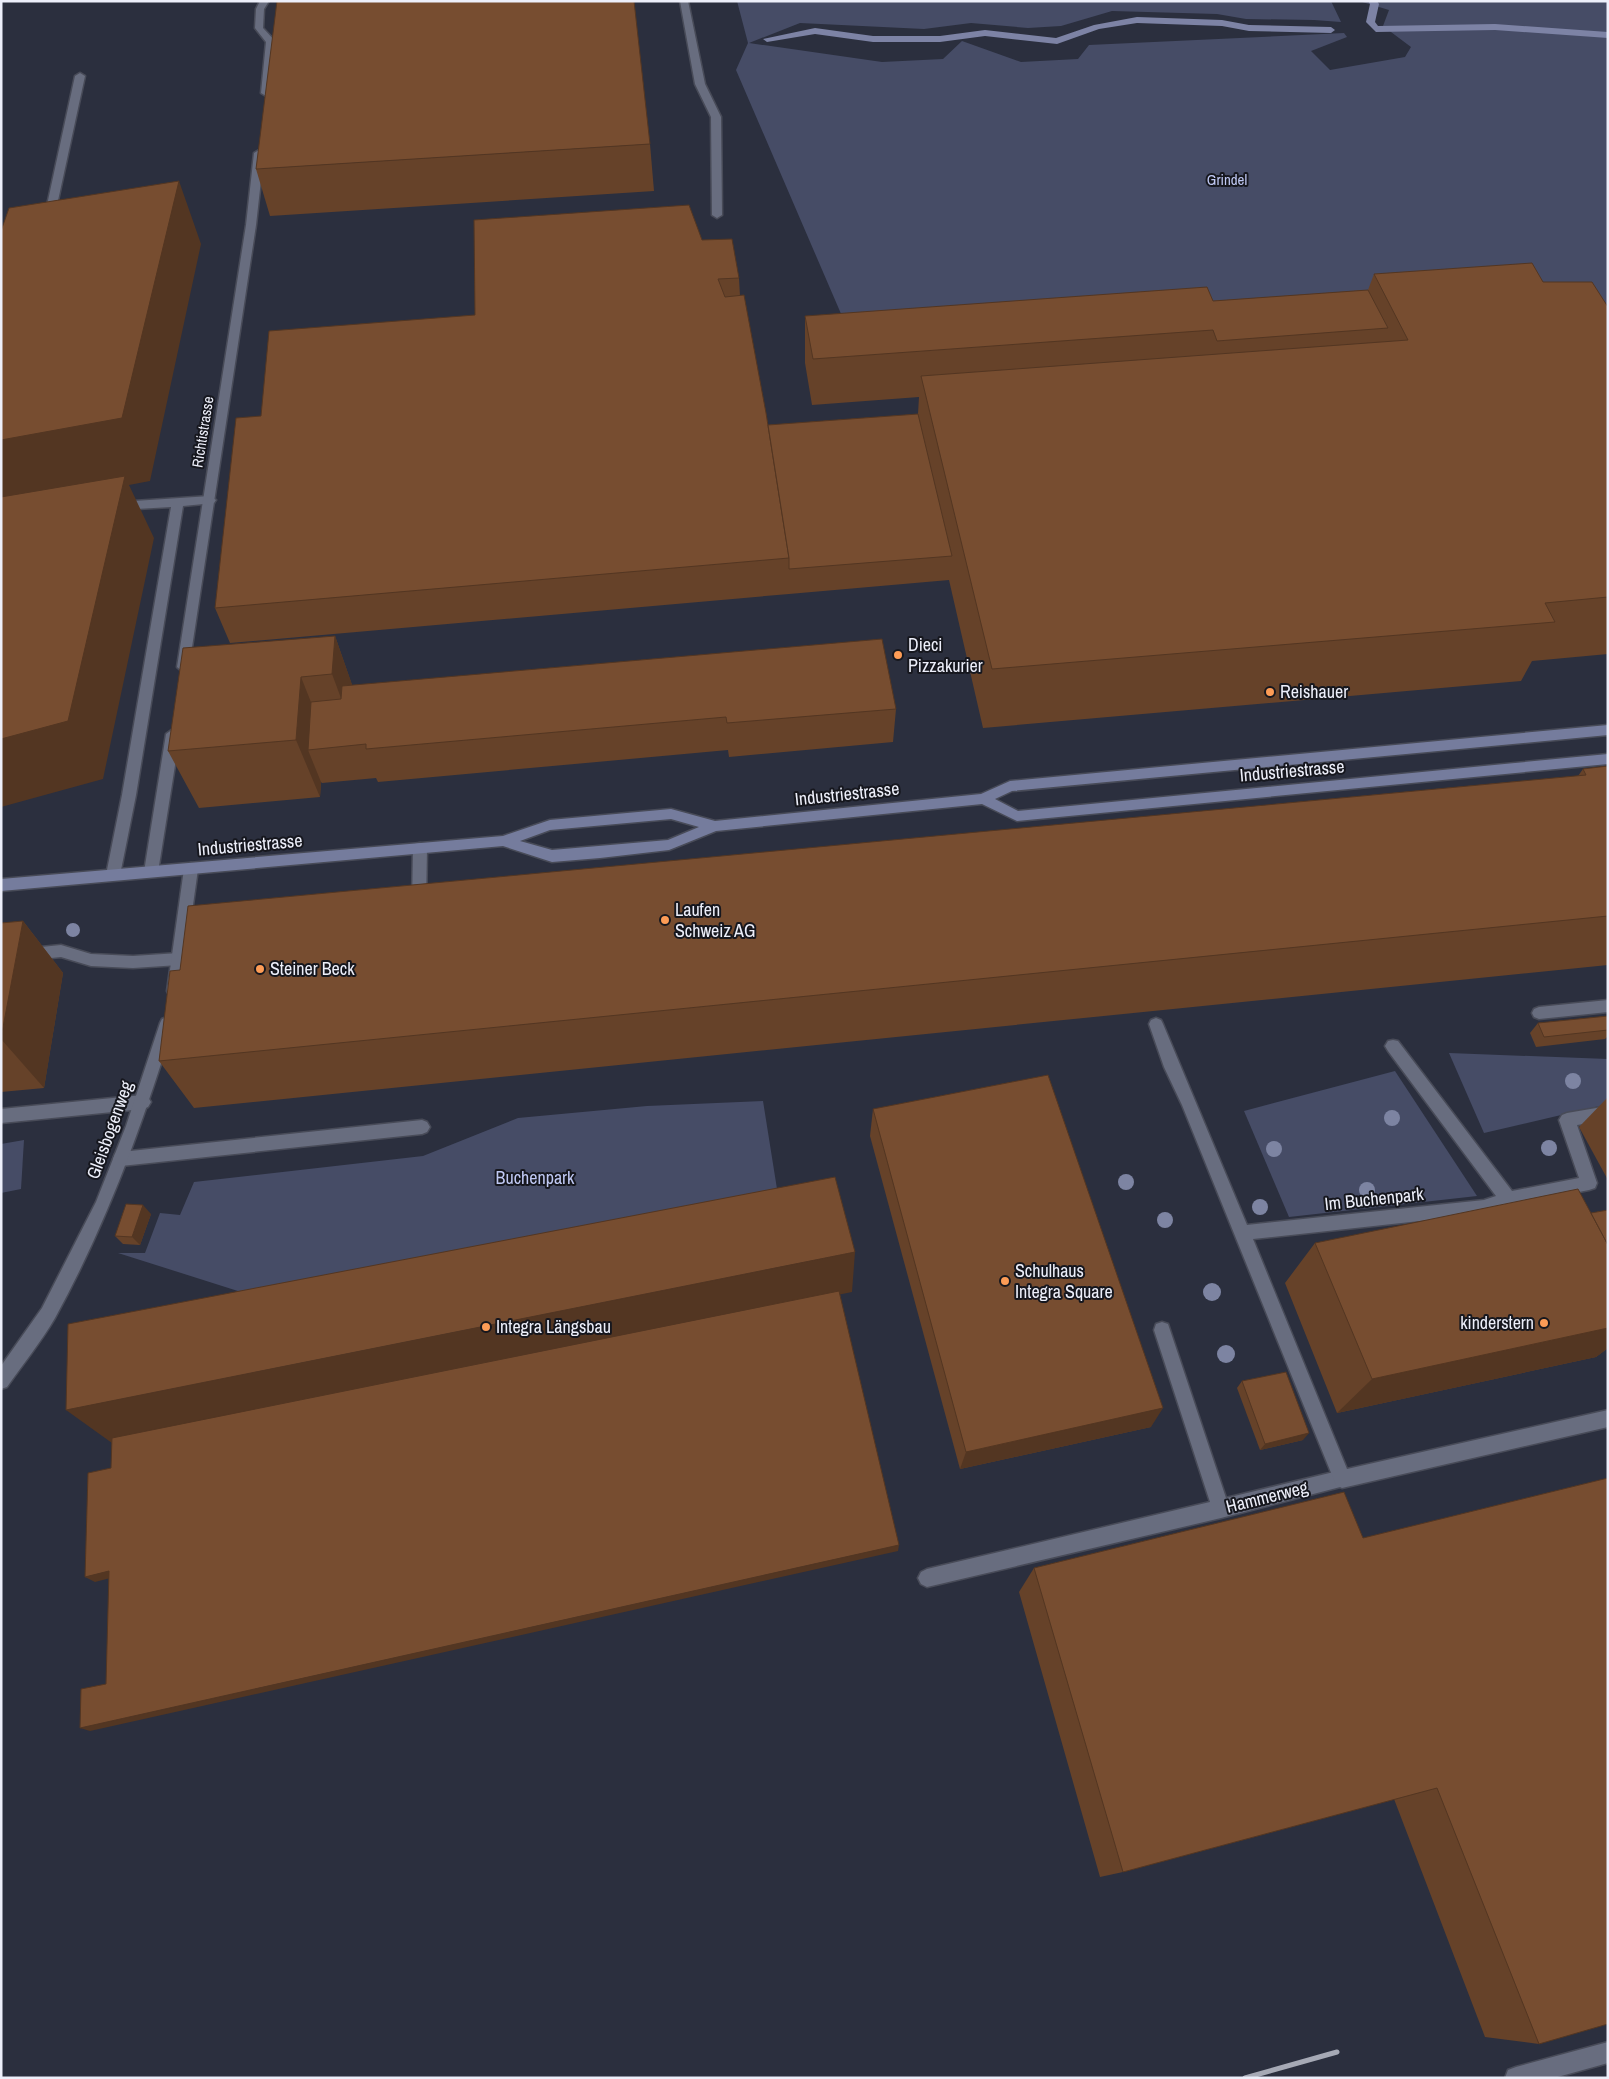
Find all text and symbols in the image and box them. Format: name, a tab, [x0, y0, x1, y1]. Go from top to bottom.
park label: Grindel	[1207, 169, 1247, 190]
street label: Richtistrasse	[187, 395, 219, 469]
place label: Dieci Pizzakurier	[908, 632, 983, 678]
marker: Dieci Pizzakurier	[892, 649, 904, 661]
place label: Reishauer	[1280, 679, 1348, 704]
marker: Reishauer	[1264, 686, 1276, 698]
street label: Industriestrasse	[1239, 753, 1345, 788]
street label: Industriestrasse	[793, 776, 900, 811]
street label: Industriestrasse	[197, 827, 303, 862]
place label: Laufen Schweiz AG	[675, 897, 755, 943]
marker: Laufen Schweiz AG	[659, 914, 671, 926]
place label: Steiner Beck	[270, 956, 355, 981]
marker: Steiner Beck	[254, 963, 266, 975]
street label: Gleisbogenweg	[80, 1077, 139, 1182]
park label: Buchenpark	[496, 1165, 575, 1190]
street label: Im Buchenpark	[1323, 1181, 1425, 1216]
place label: Schulhaus Integra Square	[1015, 1258, 1113, 1304]
marker: Schulhaus Integra Square	[999, 1275, 1011, 1287]
place label: kinderstern	[1460, 1310, 1534, 1335]
place label: Integra Längsbau	[496, 1314, 611, 1339]
marker: kinderstern	[1538, 1317, 1550, 1329]
marker: Integra Längsbau	[480, 1321, 492, 1333]
street label: Hammerweg	[1223, 1474, 1311, 1519]

